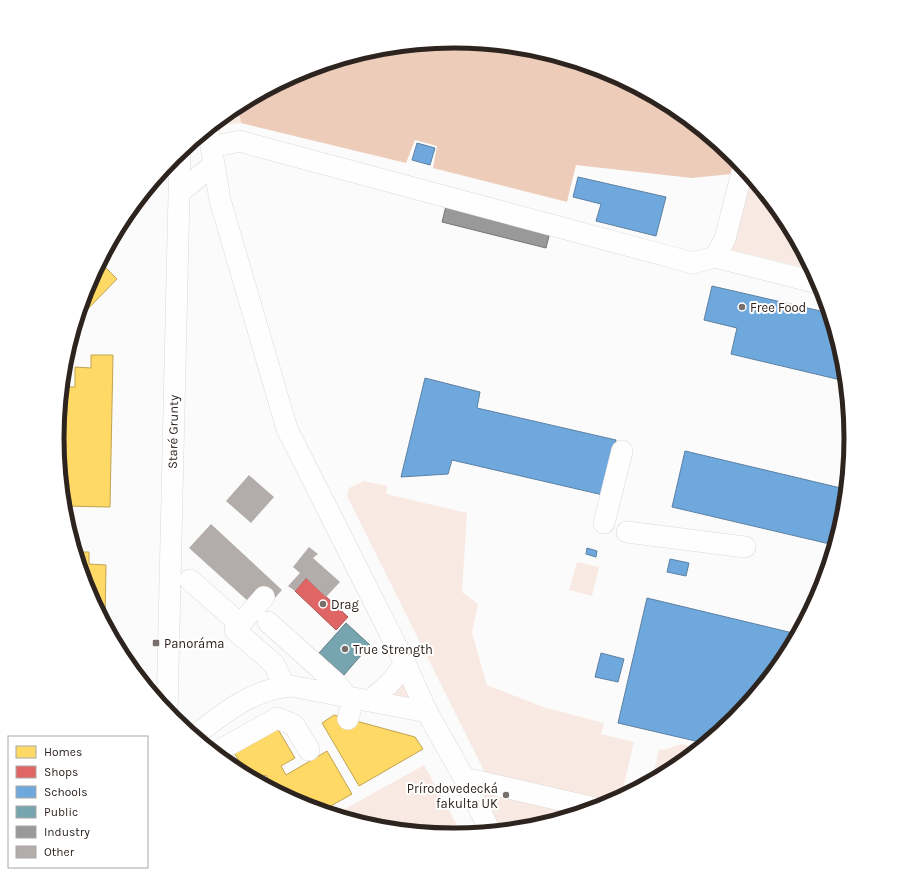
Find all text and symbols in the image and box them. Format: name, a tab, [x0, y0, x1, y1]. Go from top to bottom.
place label: Free Food	[750, 300, 806, 315]
marker: Free Food	[737, 302, 747, 312]
street label: Staré Grunty	[165, 395, 181, 469]
place label: Drag	[331, 597, 359, 612]
marker: Drag	[318, 599, 328, 609]
place label: Panoráma	[164, 636, 224, 651]
marker: Panoráma	[151, 638, 161, 648]
place label: True Strength	[353, 642, 433, 657]
marker: True Strength	[340, 644, 350, 654]
legend	[8, 736, 148, 868]
text: Homes	[44, 745, 82, 759]
text: Shops	[44, 765, 78, 779]
place label: Prírodovedecká fakulta UK	[407, 781, 498, 811]
text: Schools	[44, 785, 87, 799]
marker: Prírodovedecká fakulta UK	[501, 790, 511, 800]
text: Public	[44, 805, 78, 819]
text: Industry	[44, 825, 90, 839]
text: Other	[44, 845, 75, 859]

